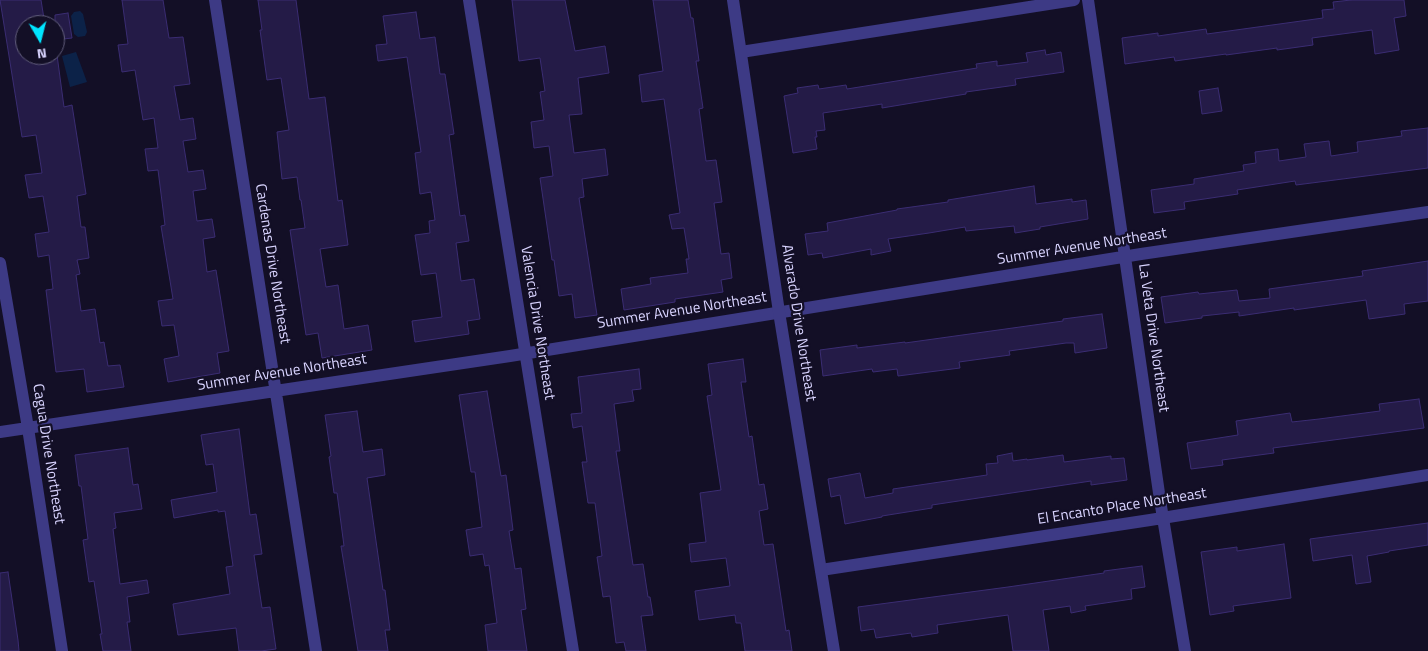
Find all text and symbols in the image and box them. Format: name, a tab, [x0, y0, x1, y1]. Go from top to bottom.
north arrow	[15, 15, 65, 65]
text: N	[36, 43, 48, 65]
street label: Cardenas Drive Northeast	[250, 183, 294, 345]
street label: Summer Avenue Northeast	[996, 225, 1168, 269]
street label: Alvarado Drive Northeast	[777, 243, 819, 403]
street label: Valencia Drive Northeast	[516, 245, 558, 401]
street label: La Veta Drive Northeast	[1134, 263, 1172, 413]
street label: Summer Avenue Northeast	[596, 289, 768, 333]
street label: Summer Avenue Northeast	[196, 351, 368, 395]
street label: Cagua Drive Northeast	[28, 382, 68, 526]
street label: El Encanto Place Northeast	[1036, 485, 1208, 529]

